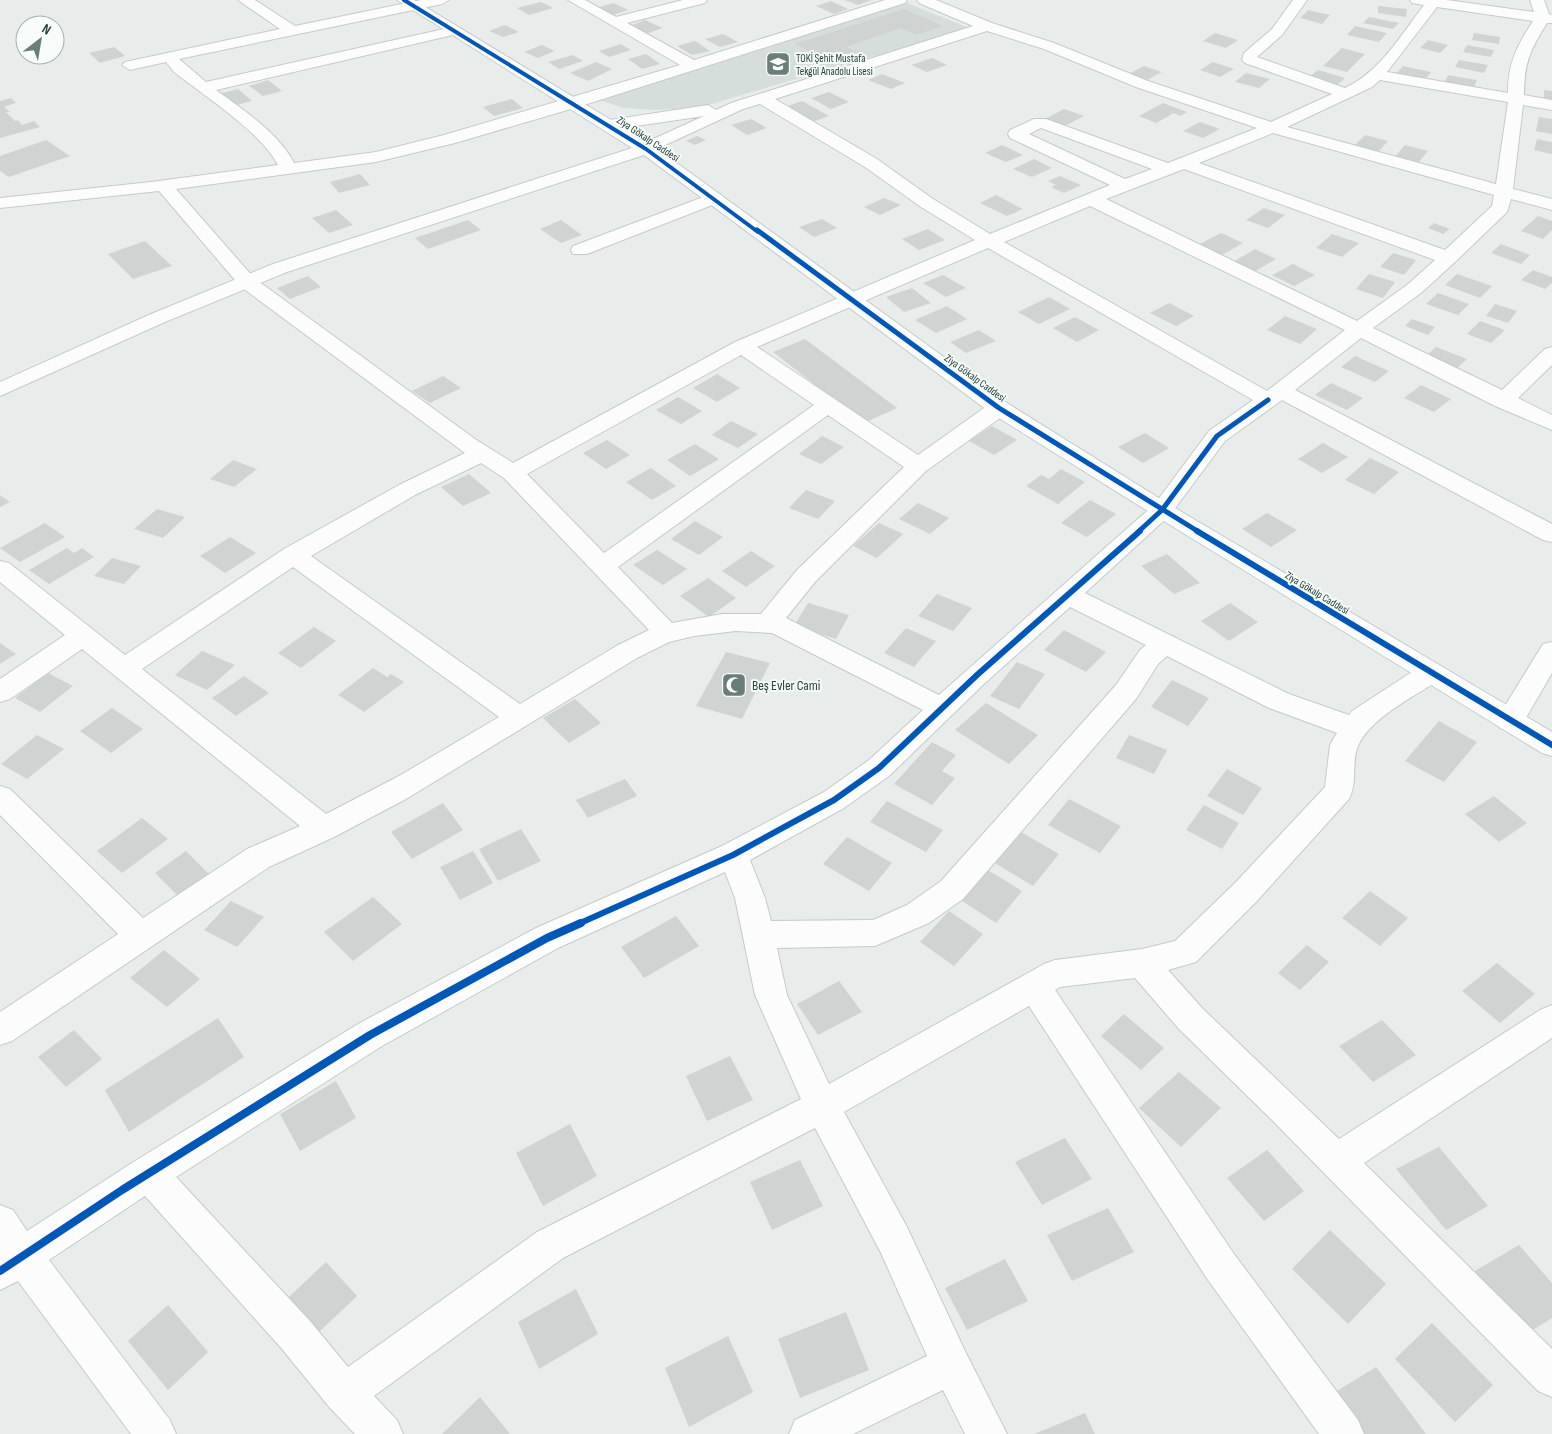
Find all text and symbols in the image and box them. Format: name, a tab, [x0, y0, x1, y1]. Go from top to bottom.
north arrow	[15, 15, 65, 65]
text: N	[39, 20, 54, 38]
school or university icon: TOKİ Şehit Mustafa Tekgül Anadolu Lisesi	[765, 51, 791, 77]
place label: TOKİ Şehit Mustafa Tekgül Anadolu Lisesi	[796, 51, 873, 78]
street label: Ziya Gökalp Caddesi	[614, 113, 682, 165]
street label: Ziya Gökalp Caddesi	[942, 351, 1008, 405]
street label: Ziya Gökalp Caddesi	[1283, 569, 1351, 617]
mosque icon: Beş Evler Cami	[721, 672, 747, 698]
place label: Beş Evler Cami	[752, 677, 820, 694]

